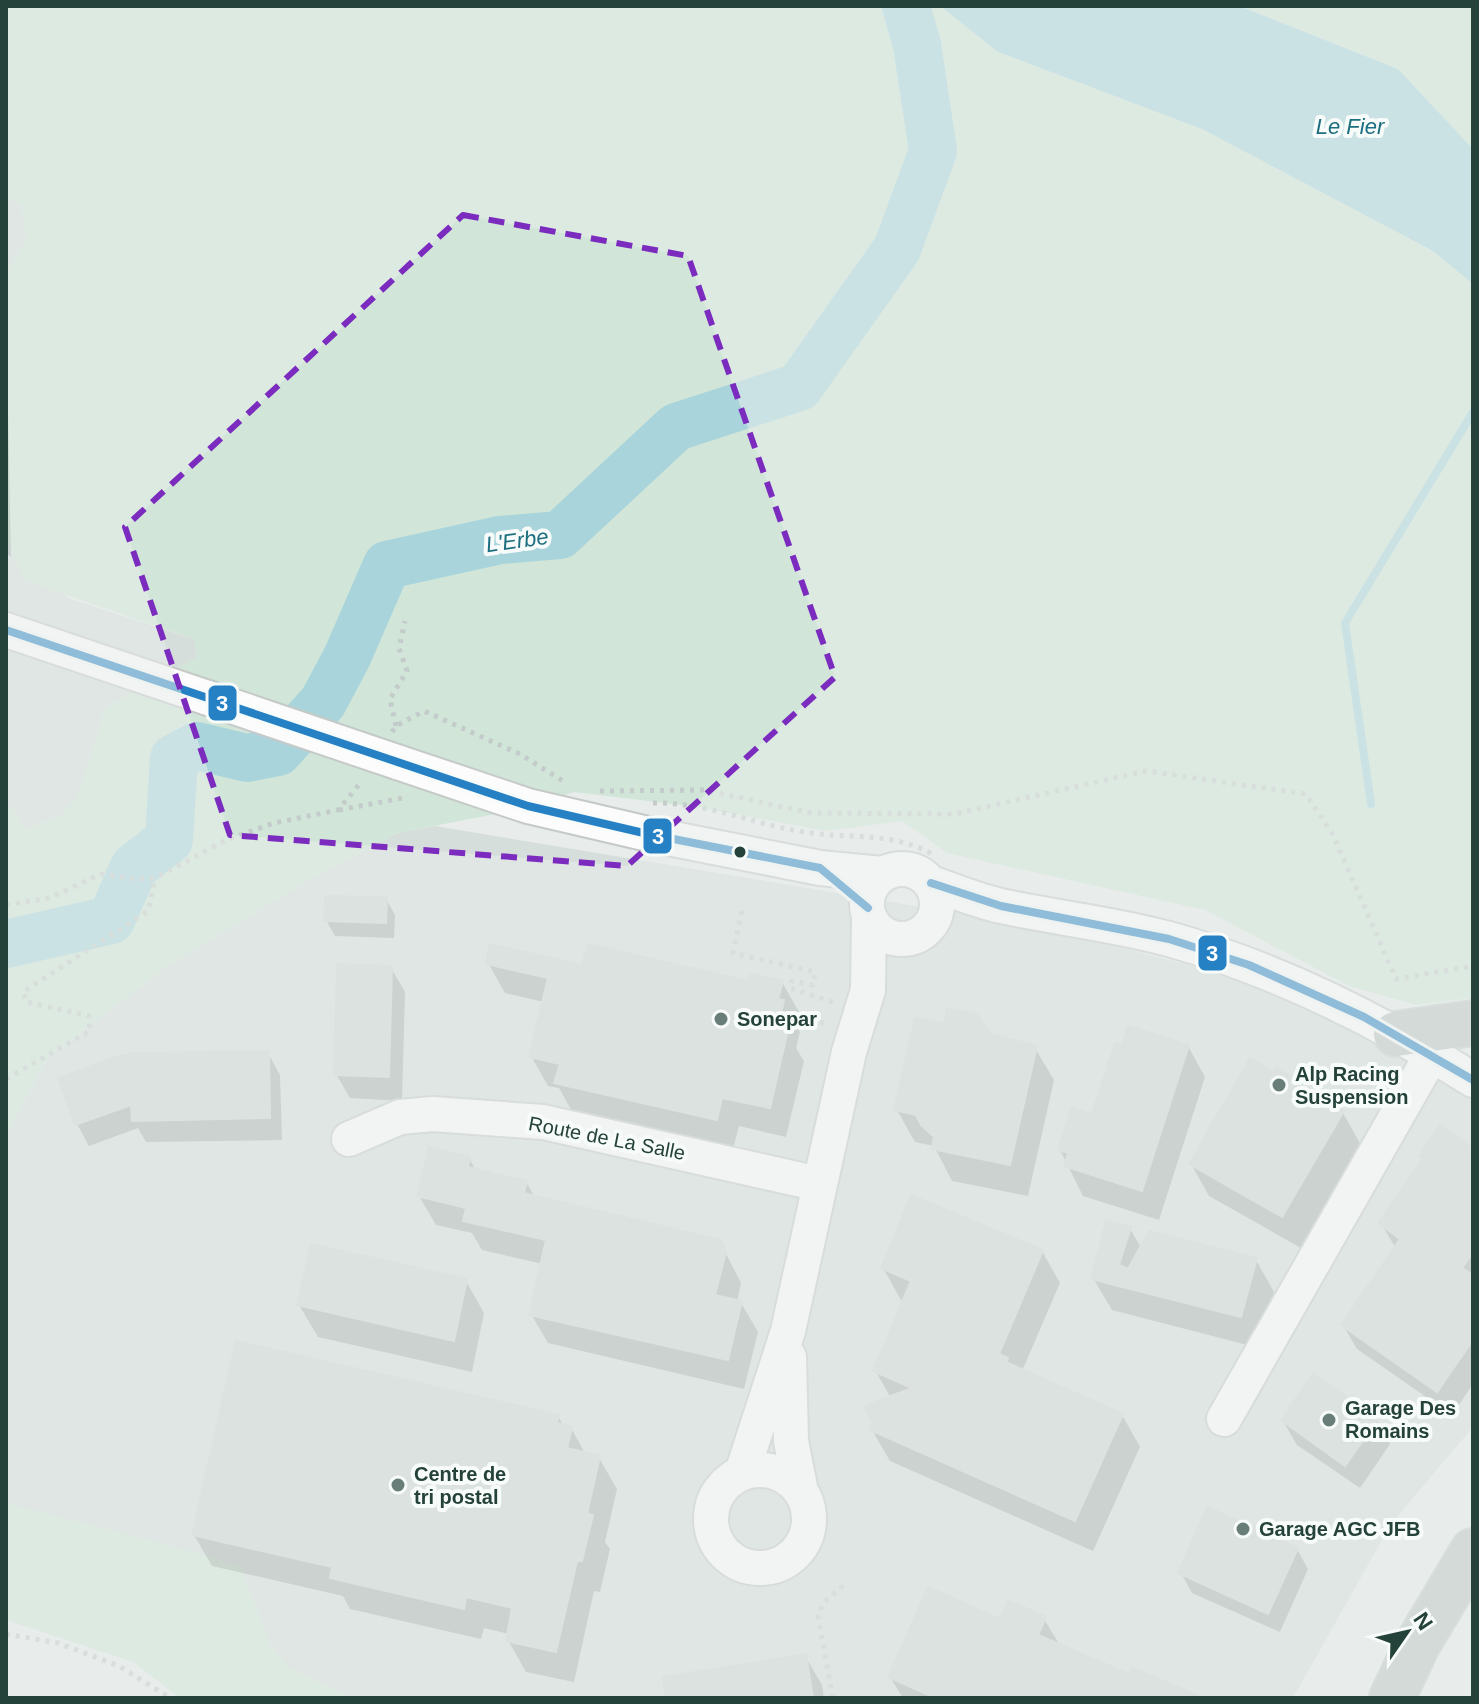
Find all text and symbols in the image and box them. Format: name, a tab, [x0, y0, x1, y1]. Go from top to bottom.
water label: Le Fier	[1316, 114, 1386, 139]
water label: L'Erbe	[484, 524, 550, 557]
line badge: 3	[207, 684, 238, 722]
text: 3	[216, 691, 228, 716]
line badge: 3	[642, 817, 673, 855]
text: 3	[652, 824, 664, 849]
unlabelled marker	[732, 844, 748, 860]
line badge: 3	[1197, 934, 1228, 972]
text: 3	[1206, 941, 1218, 966]
place label: Sonepar	[737, 1008, 817, 1030]
marker: Sonepar	[712, 1010, 730, 1028]
place label: Alp Racing Suspension	[1295, 1063, 1408, 1108]
marker: Alp Racing Suspension	[1270, 1076, 1288, 1094]
street label: Route de La Salle	[527, 1112, 687, 1164]
place label: Garage Des Romains	[1345, 1397, 1456, 1442]
marker: Garage Des Romains	[1320, 1411, 1338, 1429]
place label: Centre de tri postal	[414, 1463, 506, 1508]
marker: Centre de tri postal	[389, 1476, 407, 1494]
place label: Garage AGC JFB	[1259, 1518, 1421, 1540]
marker: Garage AGC JFB	[1234, 1520, 1252, 1538]
north arrow	[1367, 1592, 1447, 1672]
text: N	[1408, 1608, 1438, 1635]

